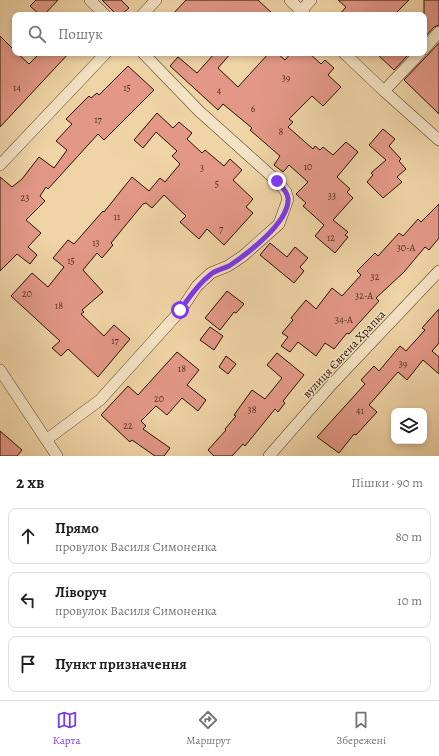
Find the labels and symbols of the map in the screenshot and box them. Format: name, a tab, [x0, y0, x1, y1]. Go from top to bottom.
house number: 39	[282, 71, 291, 84]
house number: 14	[13, 81, 21, 94]
house number: 15	[123, 81, 131, 94]
house number: 4	[217, 84, 222, 97]
house number: 6	[251, 102, 256, 115]
house number: 17	[94, 113, 103, 126]
house number: 8	[279, 125, 284, 138]
house number: 10	[304, 160, 312, 173]
house number: 3	[200, 161, 204, 174]
route end	[268, 172, 286, 190]
house number: 5	[215, 177, 219, 190]
house number: 33	[328, 189, 336, 202]
house number: 23	[21, 191, 29, 204]
house number: 11	[114, 210, 121, 223]
house number: 7	[219, 222, 224, 235]
house number: 12	[327, 231, 335, 244]
house number: 13	[92, 236, 100, 249]
house number: 30-А	[397, 241, 415, 254]
house number: 15	[67, 254, 75, 267]
house number: 32	[371, 270, 380, 283]
house number: 20	[22, 287, 32, 300]
house number: 32-А	[355, 289, 373, 302]
house number: 18	[55, 299, 63, 312]
route start	[171, 301, 189, 319]
street label: вулиця Євгена Храпка	[299, 306, 389, 402]
house number: 34-А	[335, 313, 353, 326]
house number: 17	[111, 334, 120, 347]
house number: 39	[399, 357, 408, 370]
house number: 18	[178, 362, 186, 375]
house number: 20	[154, 392, 164, 405]
house number: 38	[247, 403, 257, 416]
house number: 41	[356, 404, 365, 417]
house number: 22	[123, 419, 133, 432]

